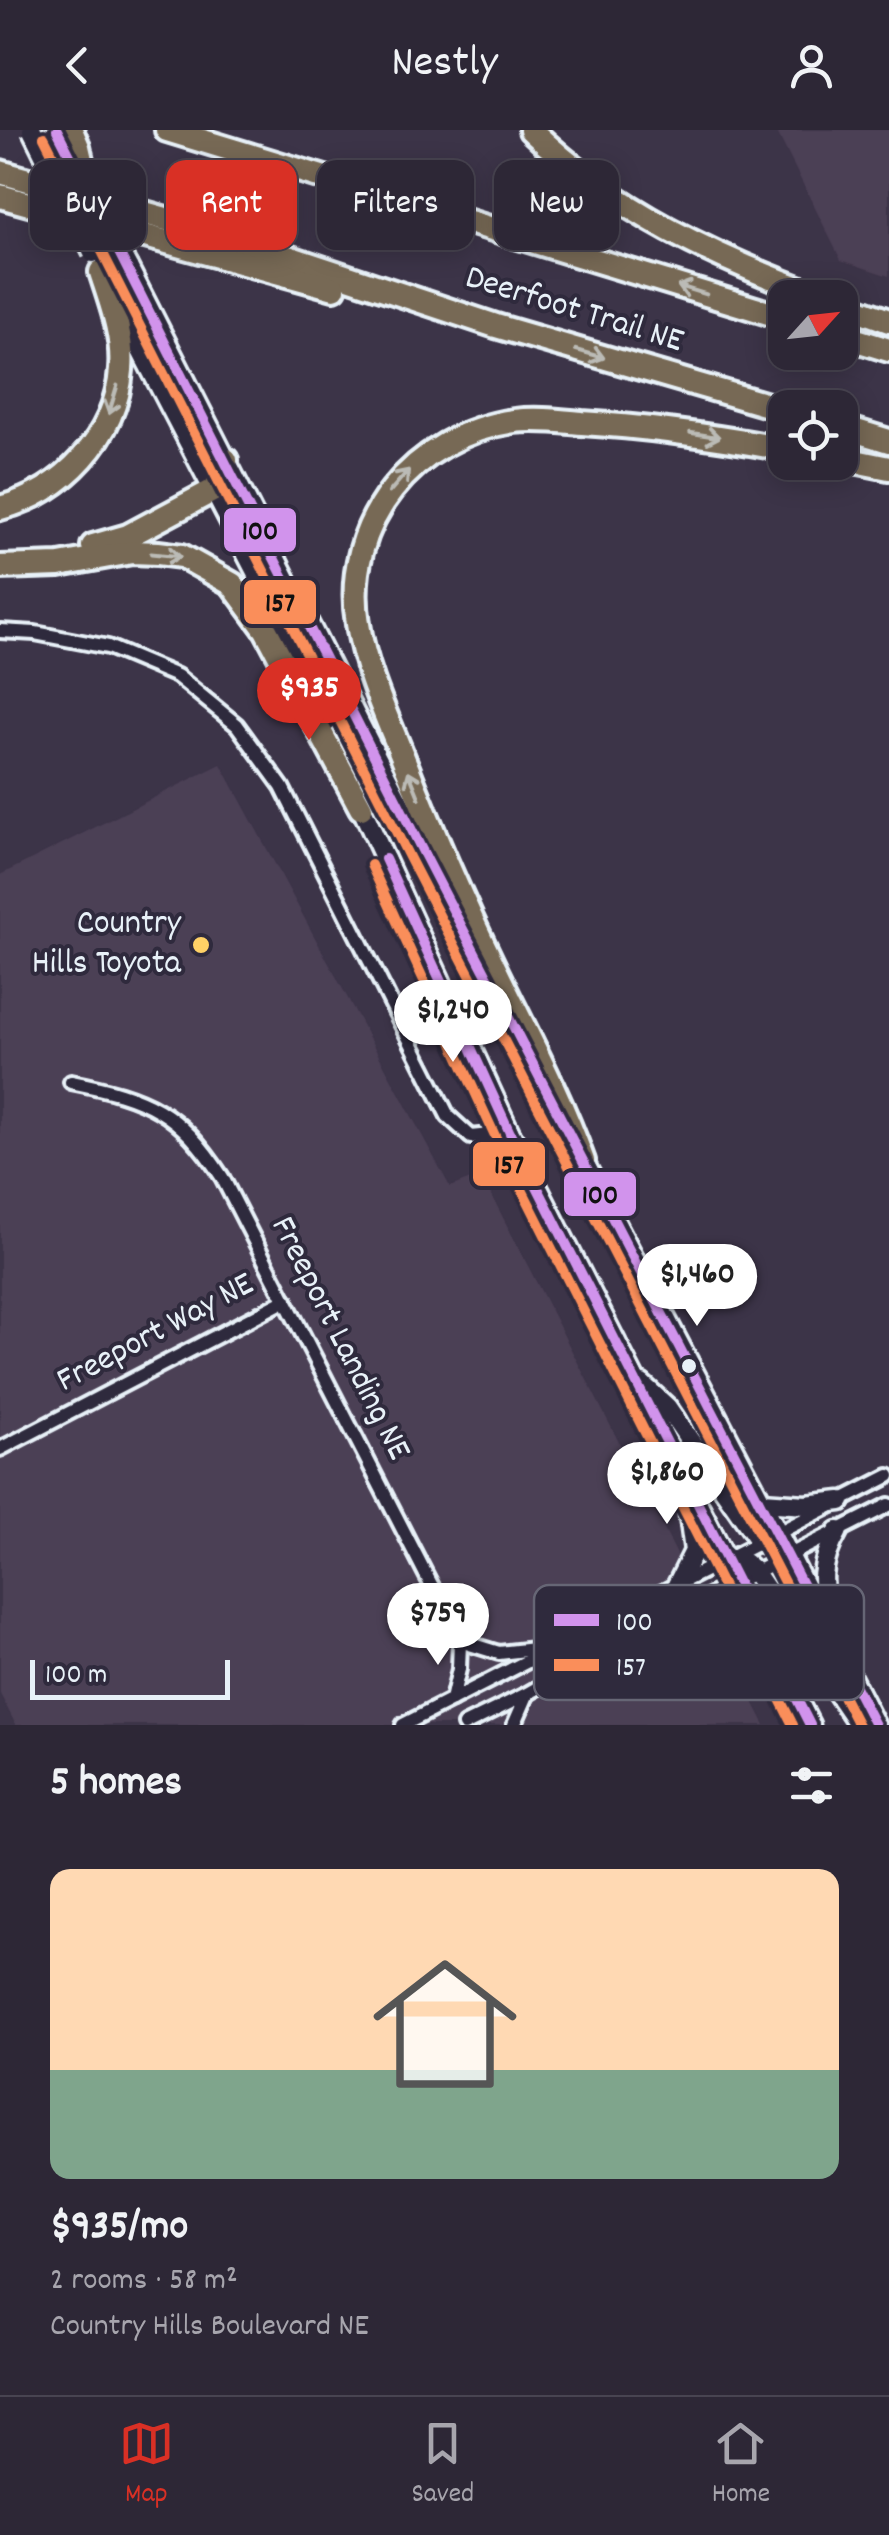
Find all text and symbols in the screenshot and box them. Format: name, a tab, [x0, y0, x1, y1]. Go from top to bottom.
text: Nestly	[391, 33, 498, 97]
icon: back	[50, 38, 105, 93]
icon: person	[784, 38, 839, 93]
chip: Buy	[30, 160, 146, 250]
chip: Rent	[166, 160, 297, 250]
chip: Filters	[317, 160, 474, 250]
chip: New	[494, 160, 619, 250]
street label: Deerfoot Trail NE	[459, 254, 689, 368]
one-way arrow	[676, 279, 708, 297]
north arrow	[768, 280, 858, 370]
map controls	[768, 280, 858, 480]
one-way arrow	[574, 346, 605, 364]
one-way arrow	[103, 384, 121, 416]
button: locate	[768, 390, 858, 480]
one-way arrow	[688, 427, 721, 445]
one-way arrow	[387, 469, 410, 494]
line badge: 100	[222, 506, 298, 554]
text: 100	[242, 514, 278, 554]
one-way arrow	[149, 546, 182, 565]
line badge: 157	[242, 578, 318, 626]
text: 157	[265, 586, 295, 626]
pin: $935	[250, 658, 368, 743]
text: $935	[279, 667, 339, 713]
one-way arrow	[404, 770, 422, 801]
place label: Country Hills Toyota	[32, 900, 182, 990]
marker: Country Hills Toyota	[190, 934, 212, 956]
pin: $1,240	[372, 980, 534, 1065]
text: $1,240	[416, 989, 490, 1035]
line badge: 157	[471, 1140, 547, 1188]
text: 157	[494, 1148, 524, 1188]
line badge: 100	[562, 1170, 638, 1218]
text: 100	[582, 1178, 618, 1218]
street label: Freeport Landing NE	[256, 1209, 422, 1470]
pin: $1,460	[616, 1244, 778, 1329]
text: $1,460	[659, 1253, 735, 1299]
street label: Freeport Way NE	[49, 1261, 264, 1407]
unlabelled marker	[679, 1356, 699, 1376]
pin: $1,860	[586, 1442, 748, 1527]
text: $1,860	[629, 1451, 705, 1497]
pin: $759	[379, 1583, 497, 1668]
legend	[534, 1585, 864, 1700]
text: $759	[409, 1592, 467, 1638]
text: 100	[616, 1605, 653, 1645]
text: 157	[616, 1650, 646, 1690]
scale bar	[30, 1655, 230, 1700]
text: 100 m	[45, 1657, 107, 1697]
text: 5 homes	[50, 1755, 182, 1815]
icon: filters	[784, 1758, 839, 1813]
icon: home	[355, 1934, 535, 2114]
text: $935/mo	[50, 2199, 188, 2259]
text: 2 rooms · 58 m²	[50, 2259, 238, 2305]
text: Country Hills Boulevard NE	[50, 2305, 369, 2351]
tab: Map	[119, 2416, 174, 2516]
tab: Saved	[412, 2416, 474, 2516]
tab: Home	[712, 2416, 770, 2516]

